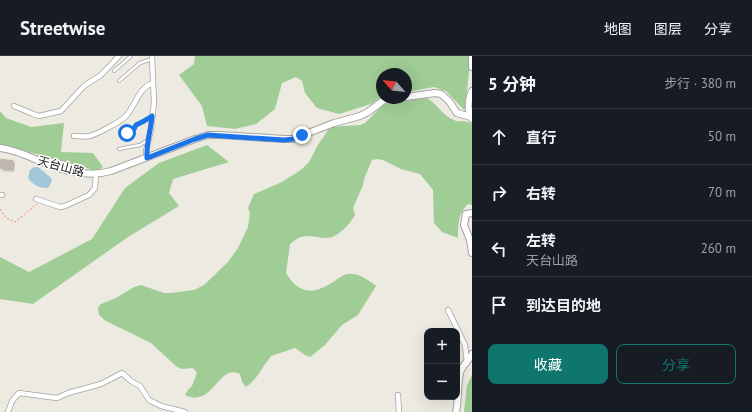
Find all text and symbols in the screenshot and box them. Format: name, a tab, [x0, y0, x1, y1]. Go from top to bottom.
text: Streetwise	[20, 16, 105, 40]
text: 地图	[604, 20, 632, 38]
text: 图层	[654, 20, 682, 38]
text: 分享	[704, 20, 732, 38]
north arrow	[376, 68, 412, 104]
text: 5 分钟	[488, 73, 536, 95]
text: 步行 · 380 m	[664, 75, 736, 92]
route start	[118, 124, 136, 142]
route end	[293, 126, 311, 144]
icon: ahead	[488, 126, 510, 148]
text: 直行	[526, 128, 556, 147]
text: 50 m	[708, 128, 736, 145]
street label: 天台山路	[36, 153, 86, 179]
icon: right	[488, 182, 510, 204]
text: 右转	[526, 184, 556, 203]
text: 70 m	[708, 184, 736, 201]
text: 左转	[526, 231, 556, 250]
icon: left	[488, 238, 510, 260]
text: 260 m	[701, 240, 736, 257]
text: 天台山路	[526, 252, 578, 269]
icon: arrive	[488, 294, 510, 316]
text: 到达目的地	[526, 296, 601, 315]
map controls	[424, 328, 460, 400]
button: +	[424, 328, 460, 364]
button: 收藏	[488, 344, 608, 384]
button: 分享	[616, 344, 736, 384]
button: −	[424, 364, 460, 400]

